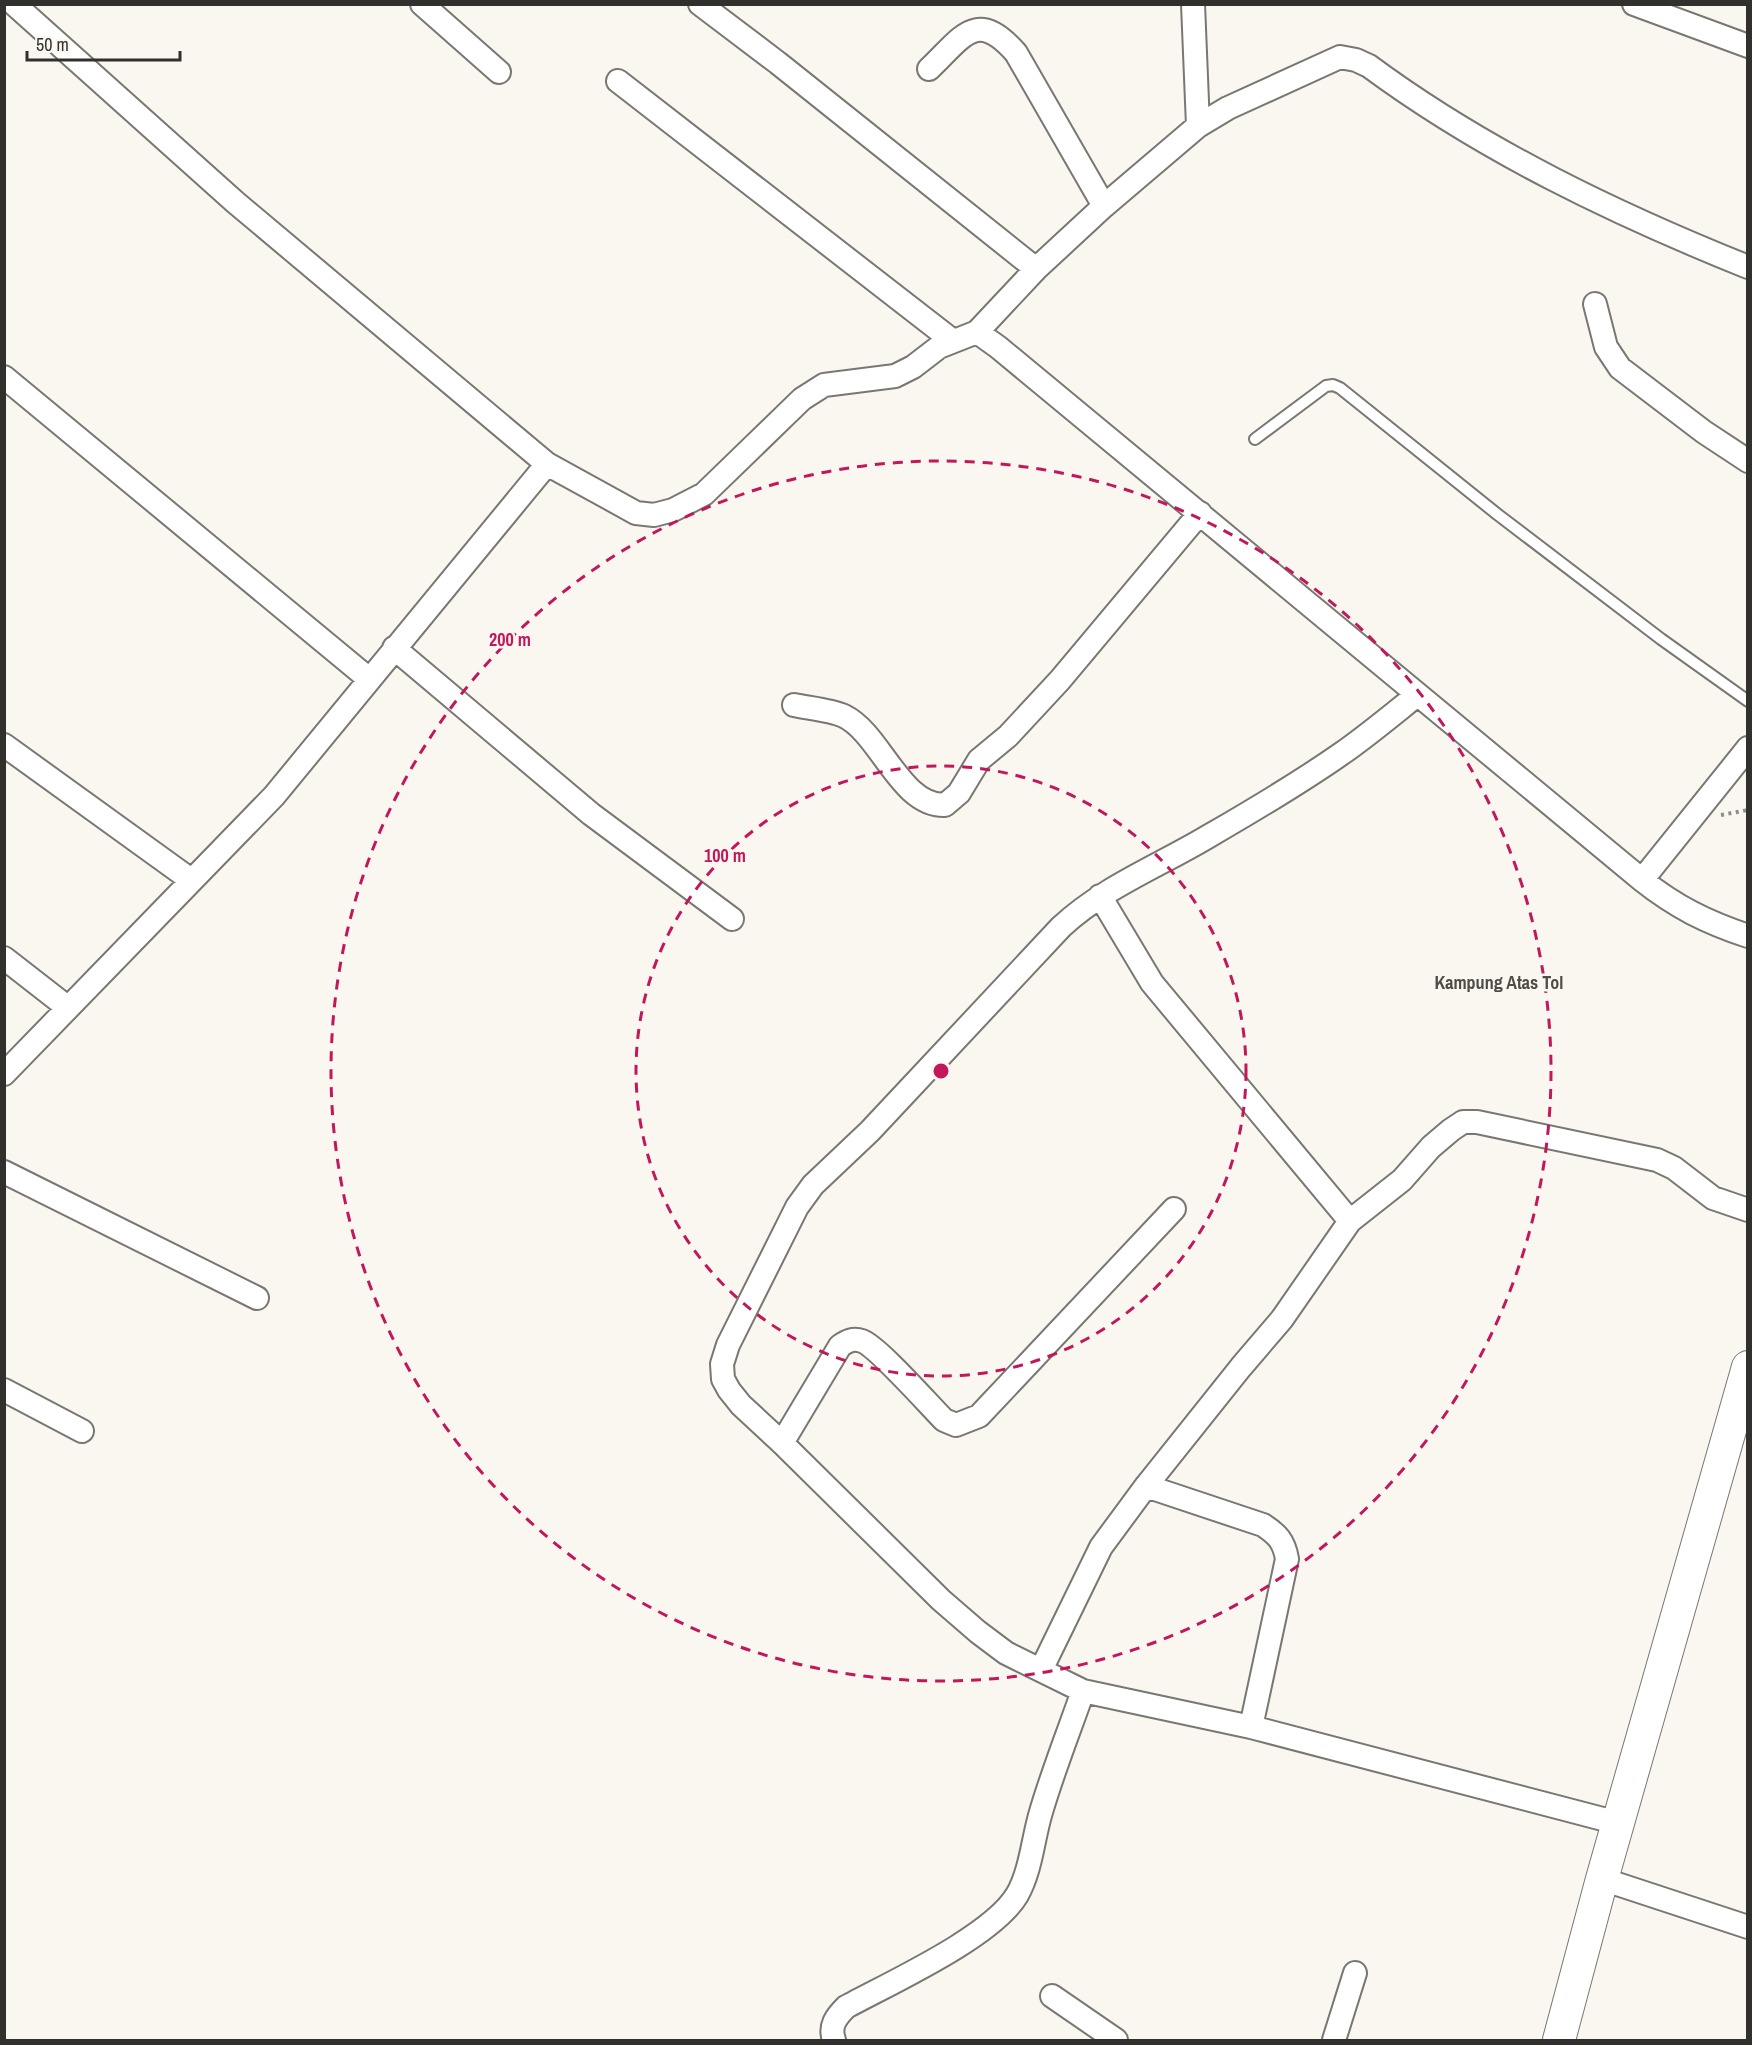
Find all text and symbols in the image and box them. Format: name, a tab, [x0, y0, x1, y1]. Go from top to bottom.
scale bar	[27, 24, 180, 62]
text: 50 m	[36, 32, 69, 57]
text: 200 m	[489, 627, 531, 652]
text: 100 m	[704, 843, 746, 868]
district label: Kampung Atas Tol	[1435, 970, 1563, 995]
centre of rings	[931, 1061, 951, 1081]

